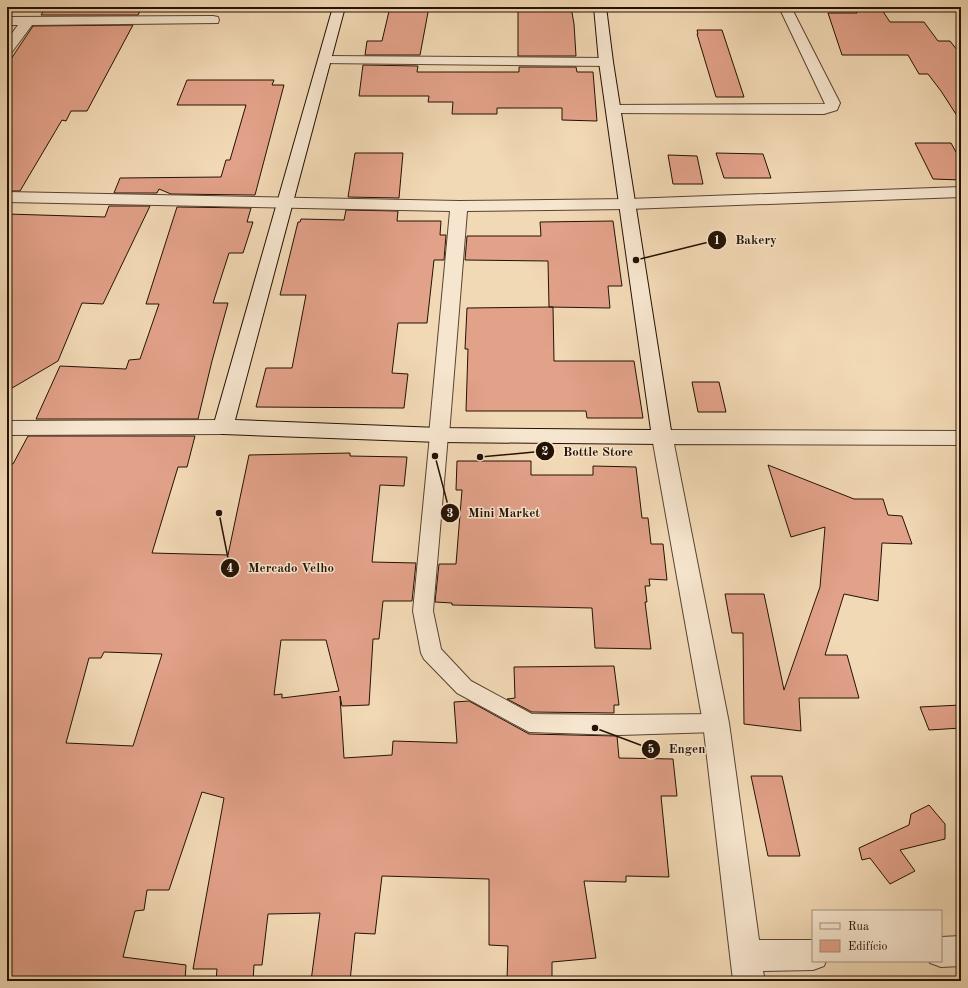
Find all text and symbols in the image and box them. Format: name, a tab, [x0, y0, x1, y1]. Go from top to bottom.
callout: Bakery	[707, 227, 785, 252]
text: Bakery	[735, 234, 777, 247]
text: 1	[714, 235, 720, 247]
callout: Bottle Store	[535, 439, 641, 464]
text: 2	[542, 446, 549, 458]
text: Bottle Store	[563, 446, 633, 459]
callout: Mini Market	[440, 500, 548, 525]
text: Mini Market	[468, 507, 540, 520]
text: 3	[447, 508, 454, 520]
callout: Mercado Velho	[220, 555, 342, 580]
text: Mercado Velho	[248, 562, 334, 575]
text: 4	[227, 563, 234, 575]
callout: Engen	[641, 736, 714, 761]
text: 5	[648, 743, 655, 756]
text: Engen	[669, 743, 705, 756]
legend	[812, 910, 942, 962]
text: Rua	[848, 921, 869, 933]
text: Edifício	[848, 941, 887, 953]

